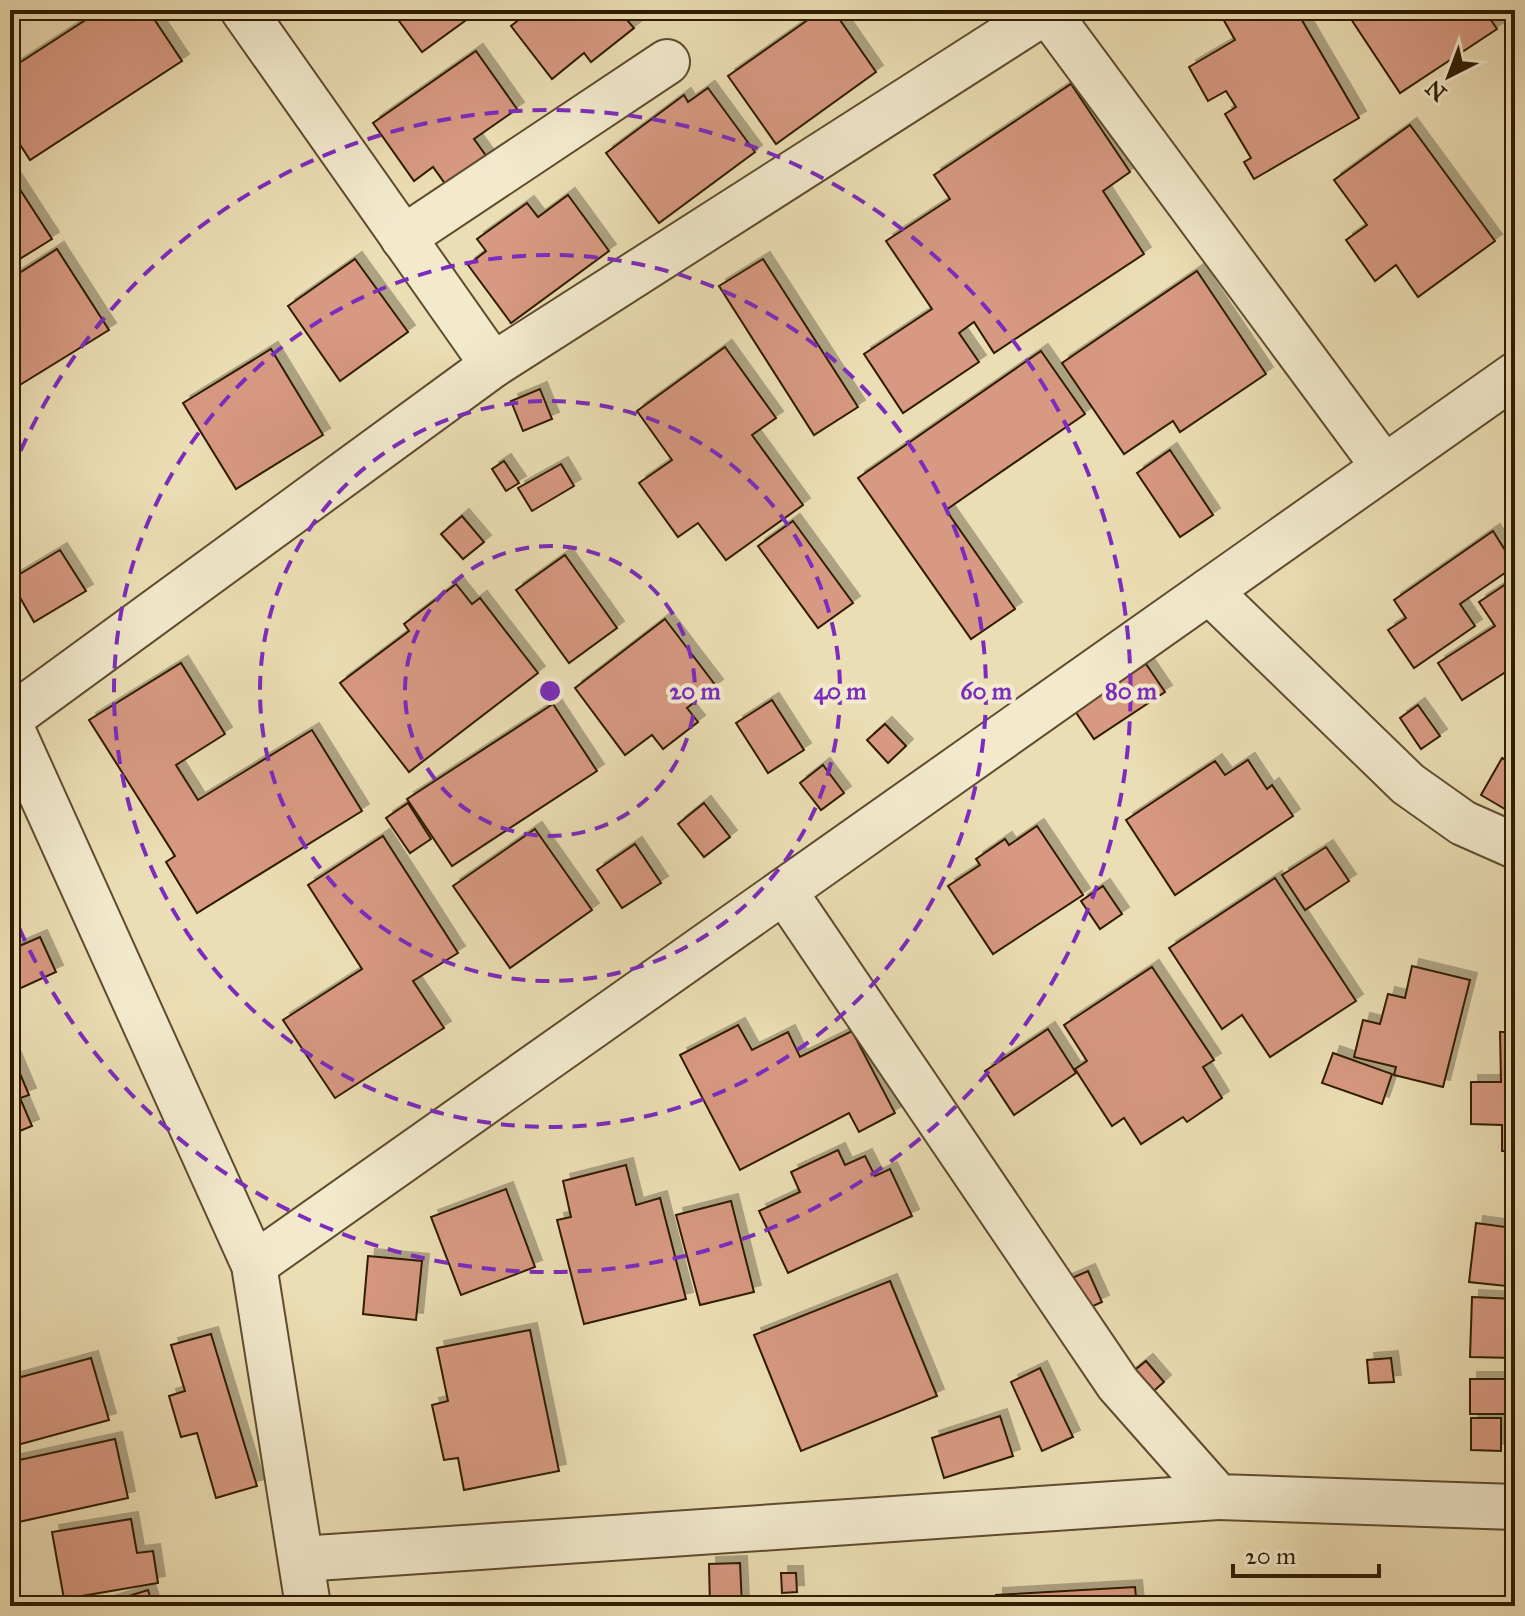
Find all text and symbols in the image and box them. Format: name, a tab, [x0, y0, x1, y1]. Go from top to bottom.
north arrow	[1409, 36, 1489, 116]
text: N	[1420, 74, 1452, 107]
text: 20 m	[669, 676, 721, 706]
text: 40 m	[814, 676, 867, 706]
text: 60 m	[960, 676, 1013, 706]
text: 80 m	[1105, 676, 1158, 706]
centre of rings	[536, 677, 564, 705]
scale bar	[1233, 1528, 1379, 1578]
text: 20 m	[1245, 1541, 1296, 1571]

